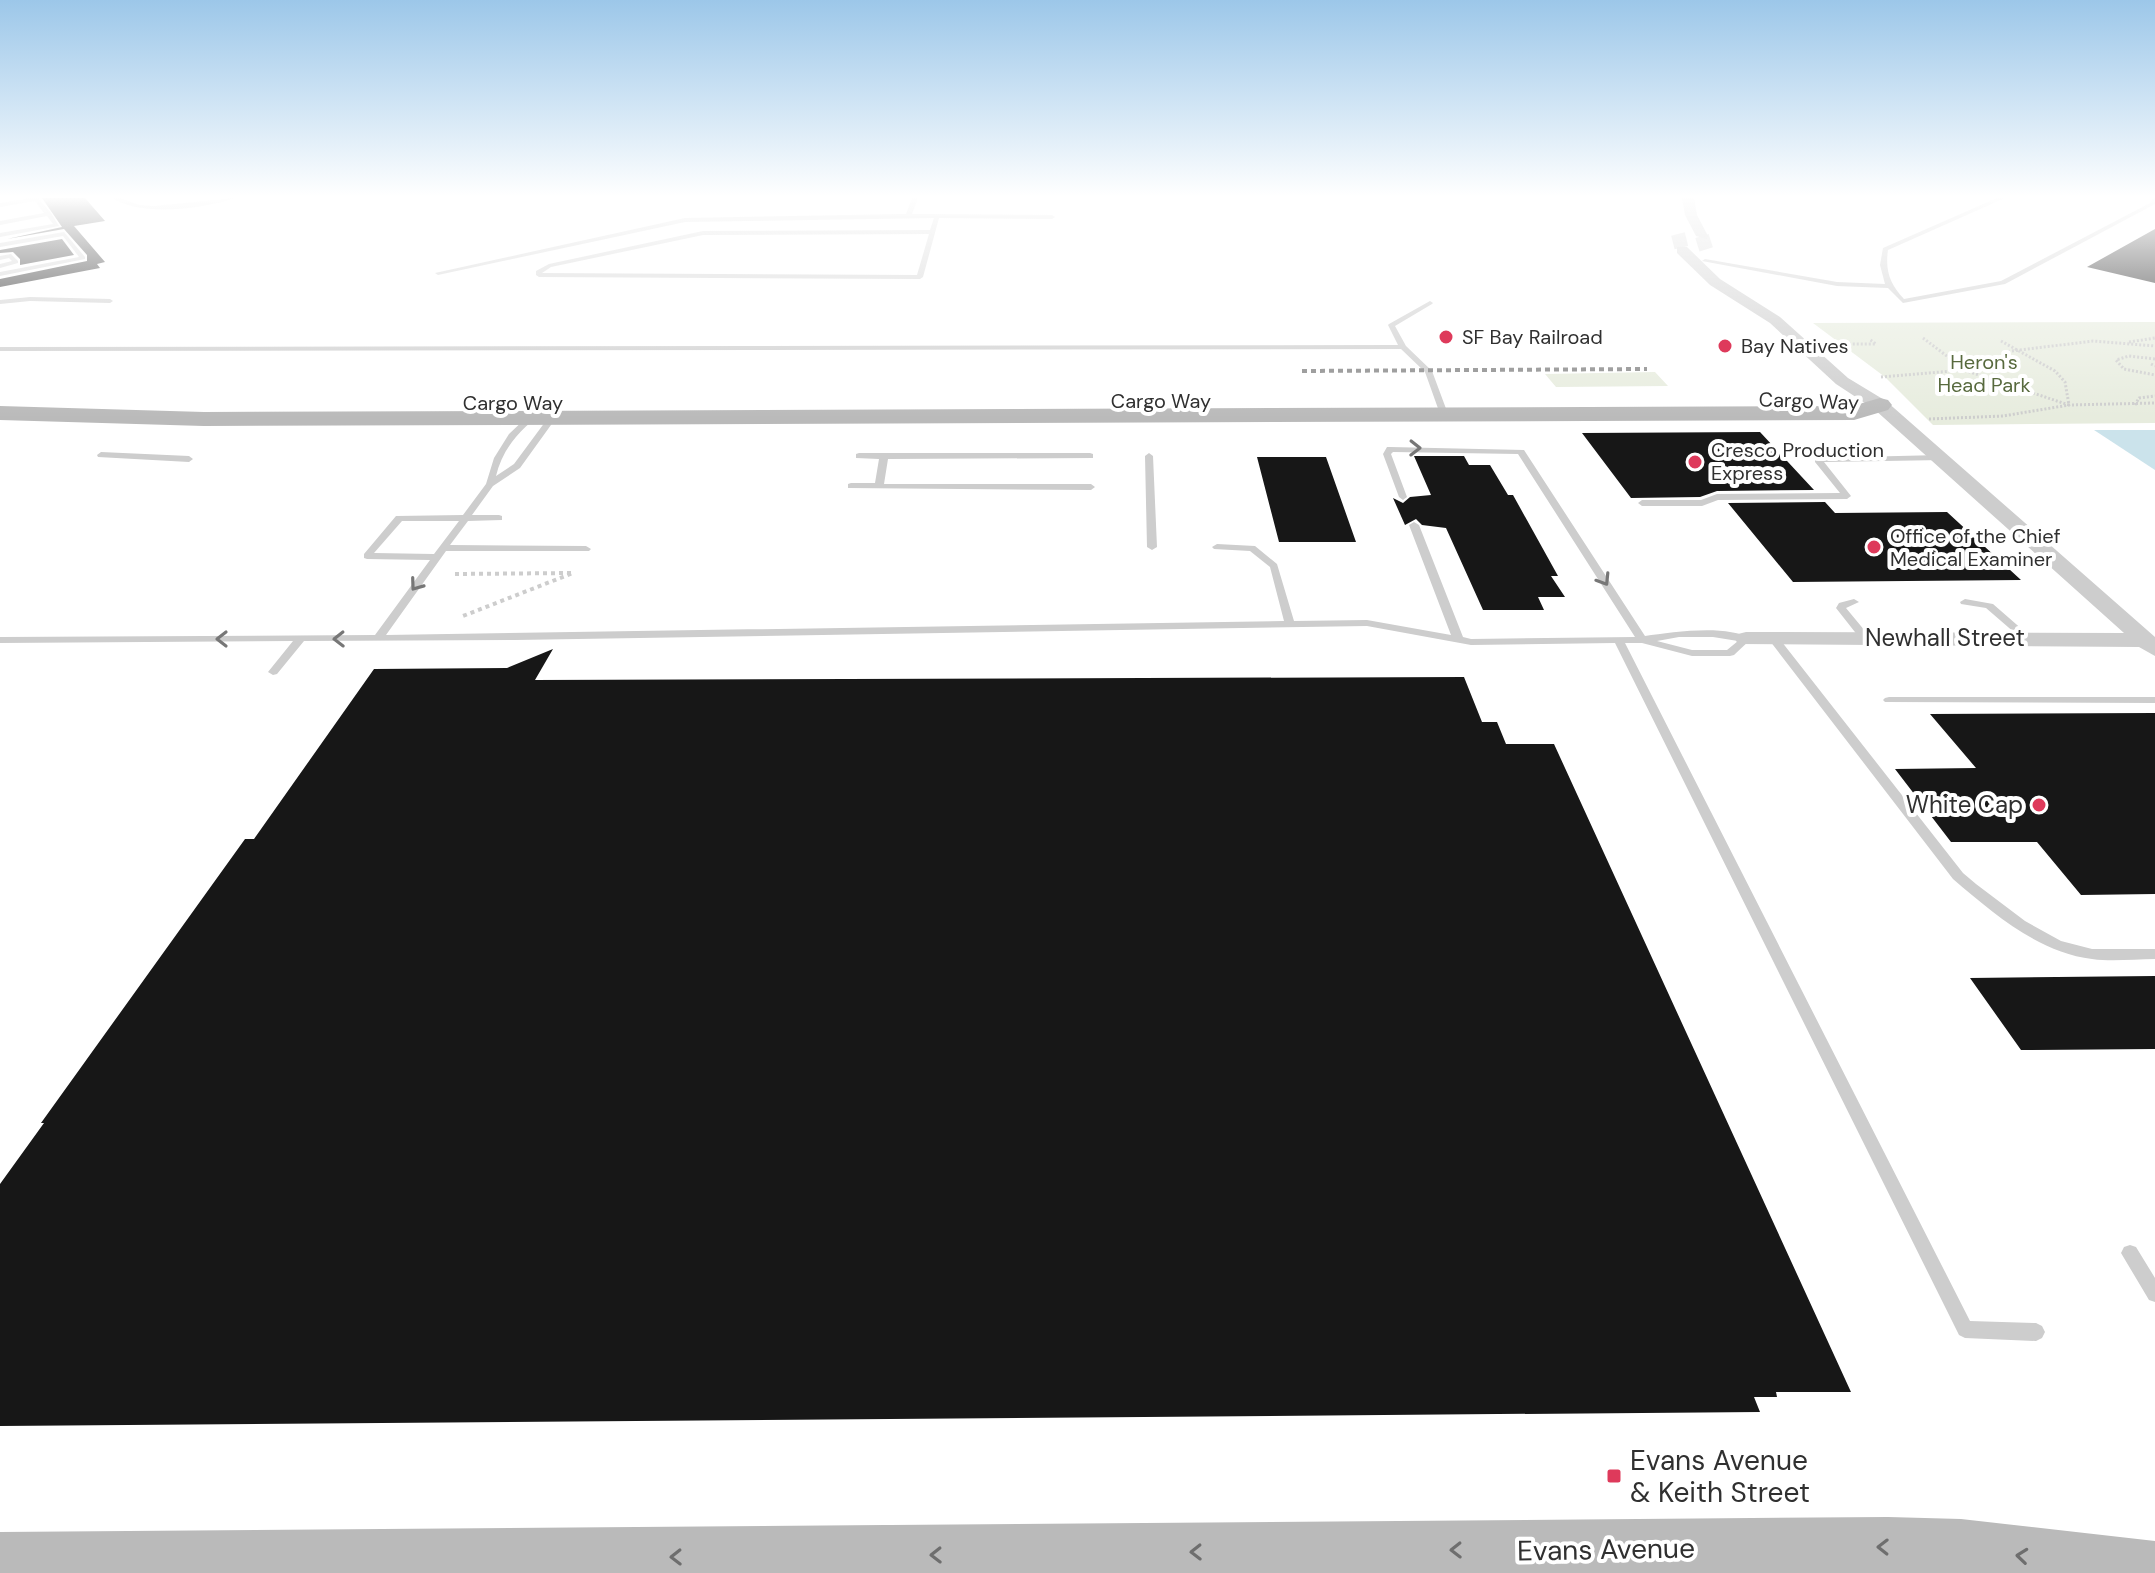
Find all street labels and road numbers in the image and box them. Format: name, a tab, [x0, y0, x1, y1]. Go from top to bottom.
street label: Cargo Way	[1758, 386, 1860, 416]
street label: Cargo Way	[1111, 388, 1211, 414]
street label: Cargo Way	[463, 390, 563, 416]
street label: Newhall Street	[1865, 622, 2025, 653]
street label: Evans Avenue	[1517, 1529, 1695, 1570]

